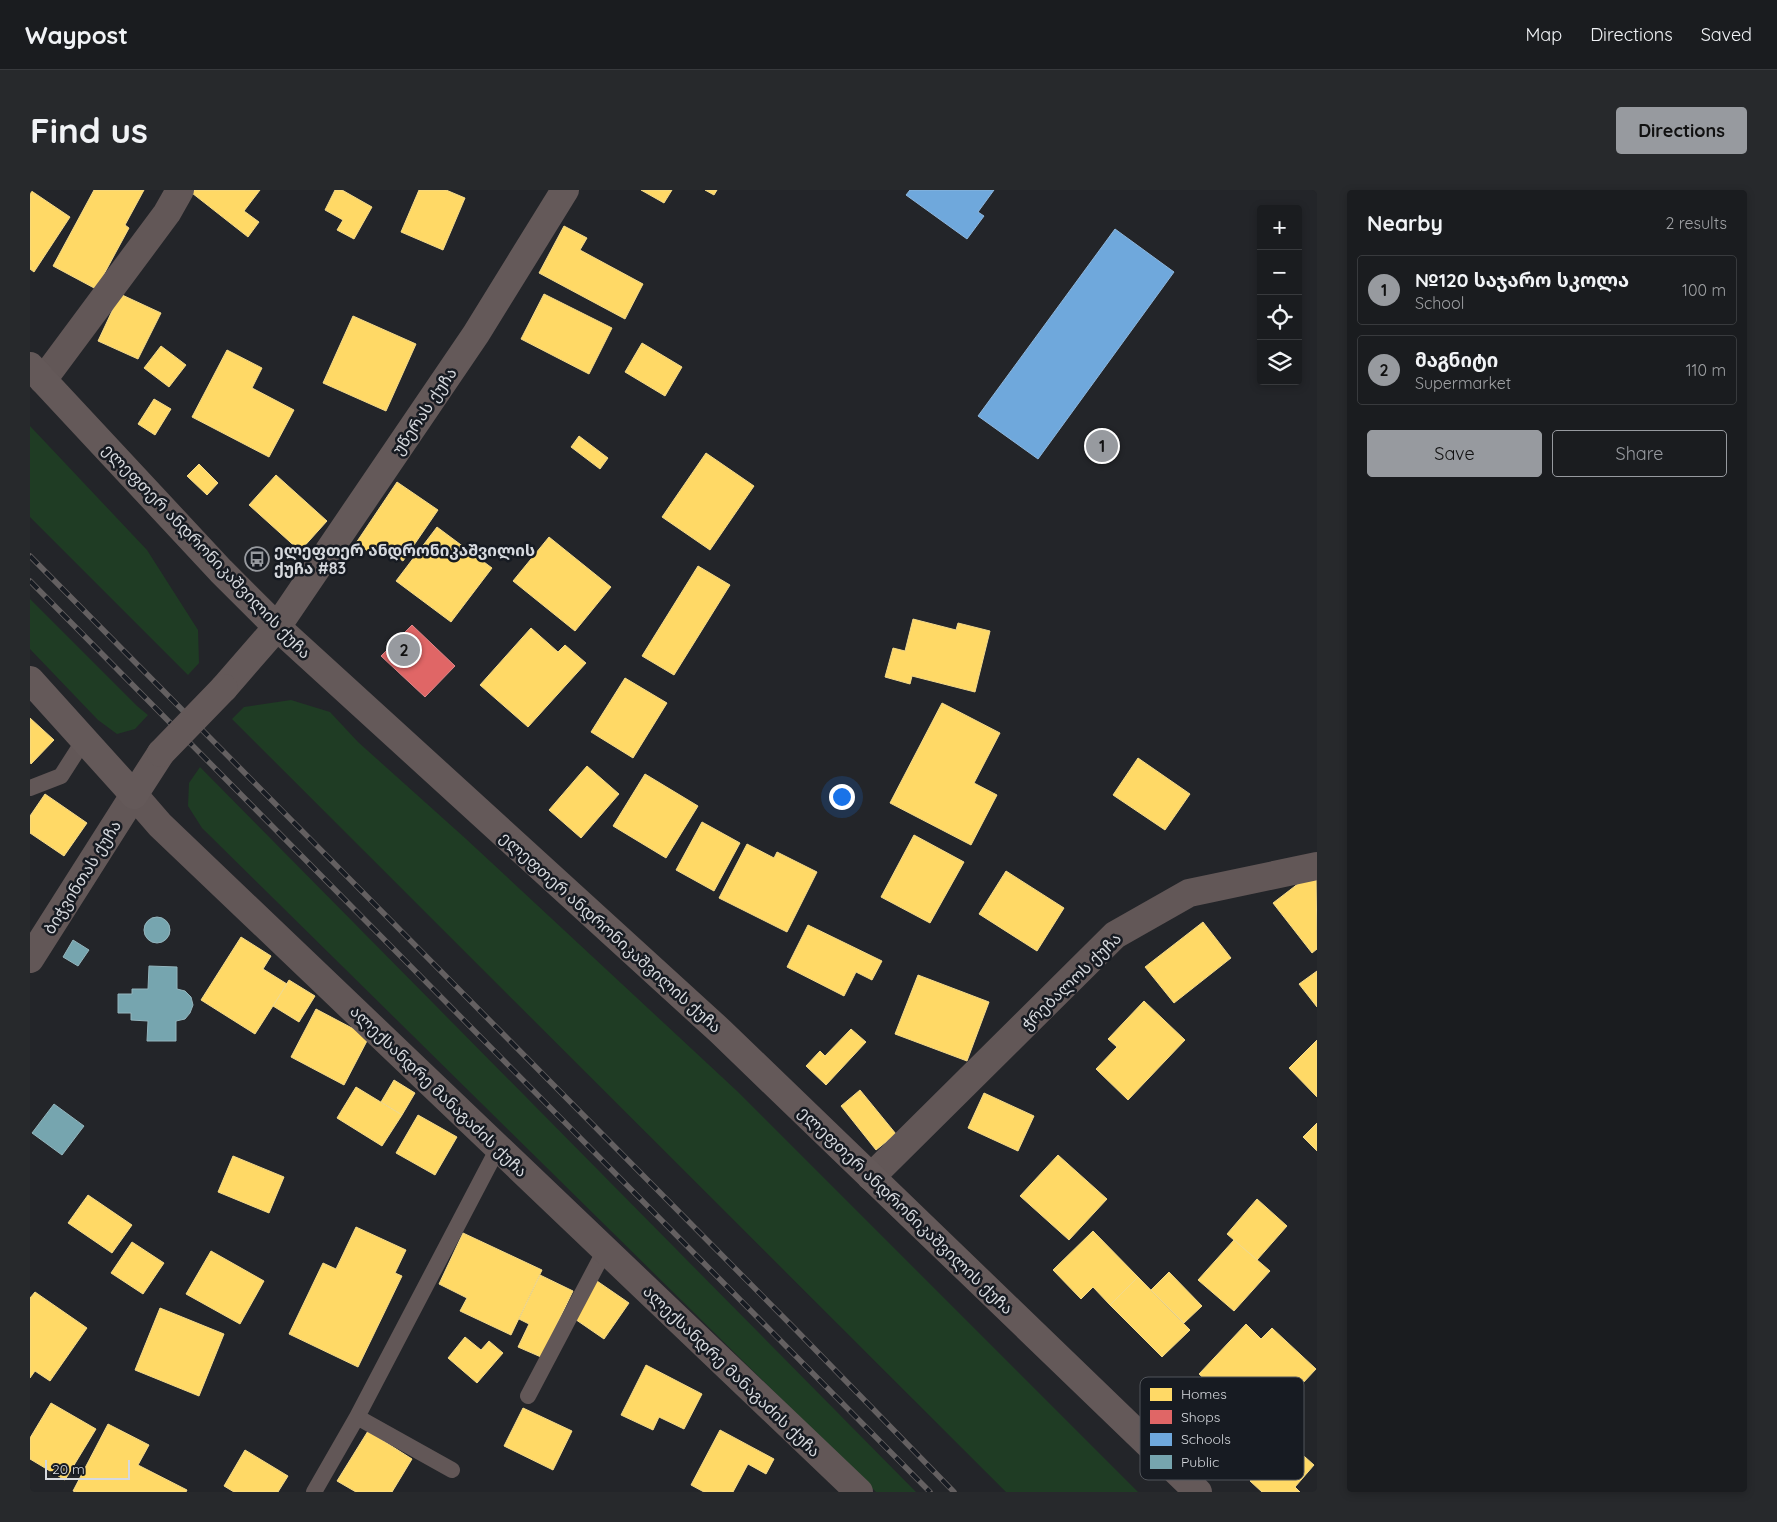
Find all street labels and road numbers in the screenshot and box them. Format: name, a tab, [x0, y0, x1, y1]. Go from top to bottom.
street label: უწერას ქუჩა	[387, 363, 461, 459]
street label: ელეფთერ ანდრონიკაშვილის ქუჩა	[98, 439, 315, 663]
street label: ბიჭვინთას ქუჩა	[39, 816, 125, 938]
street label: ელეფთერ ანდრონიკაშვილის ქუჩა	[495, 827, 726, 1038]
street label: ჭრებალოს ქუჩა	[1017, 928, 1126, 1035]
street label: ალექსანდრე მანაგაძის ქუჩა	[346, 1001, 532, 1182]
street label: ელეფთერ ანდრონიკაშვილის ქუჩა	[794, 1102, 1018, 1319]
street label: ალექსანდრე მანაგაძის ქუჩა	[639, 1281, 825, 1462]

